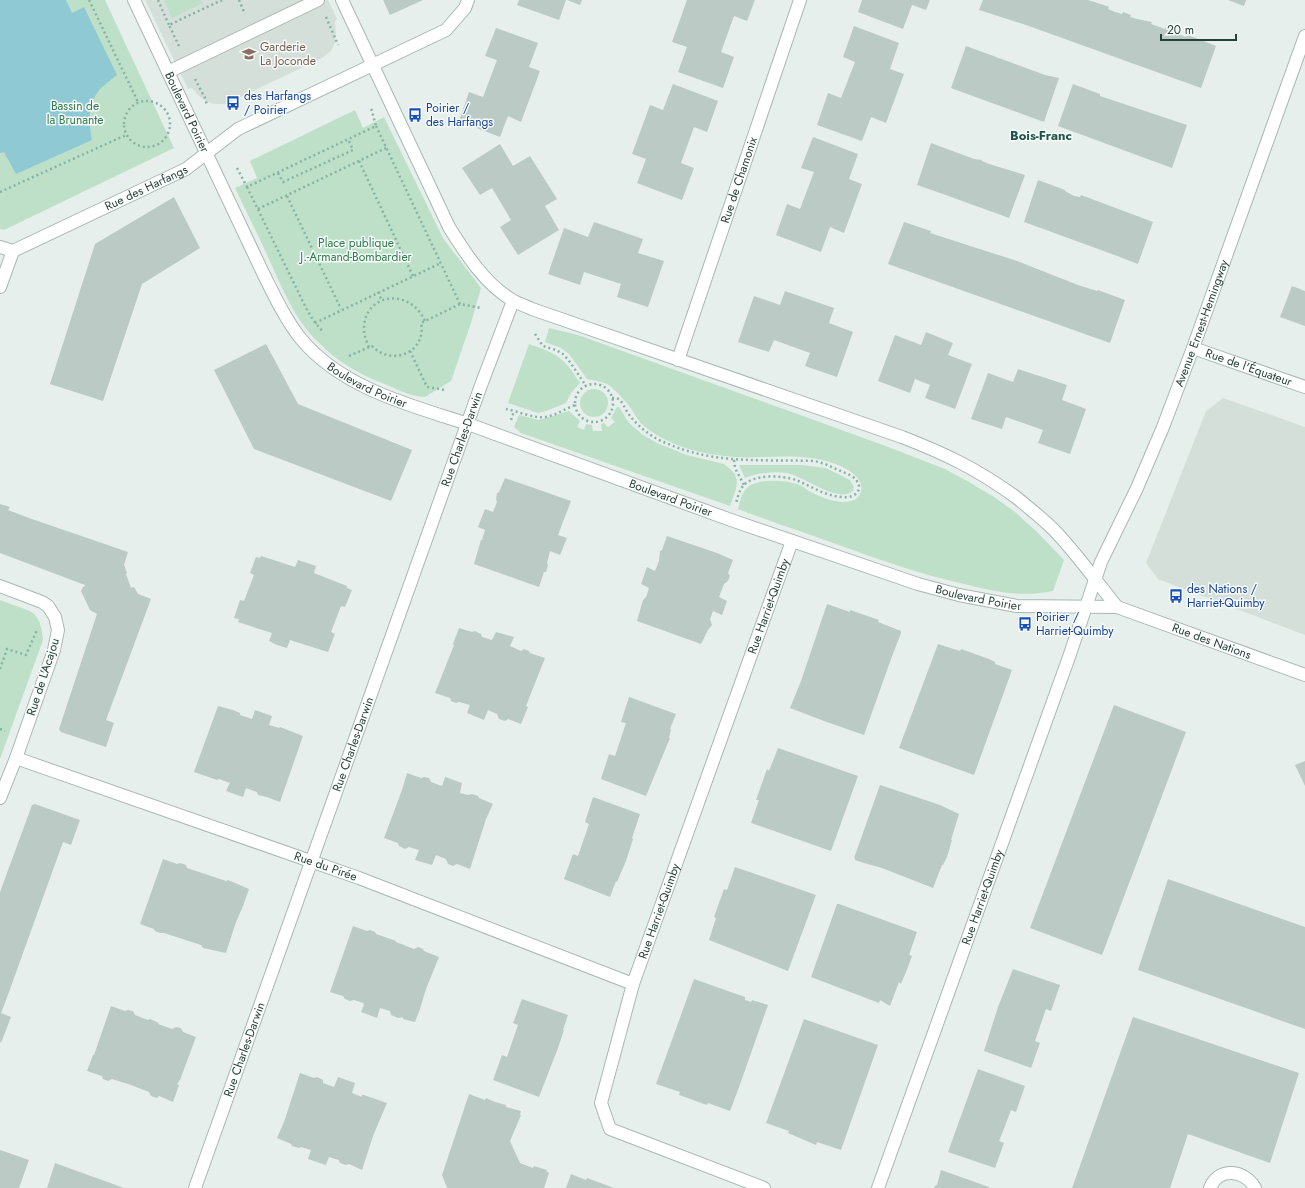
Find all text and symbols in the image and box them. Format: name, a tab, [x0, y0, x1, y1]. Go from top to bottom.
scale bar	[1161, 16, 1236, 42]
text: 20 m	[1167, 21, 1194, 39]
place label: Garderie La Joconde	[260, 38, 316, 70]
school or university icon: Garderie La Joconde	[241, 46, 257, 62]
street label: Boulevard Poirier	[160, 69, 214, 156]
place label: des Harfangs / Poirier	[244, 87, 311, 119]
bus stop icon: des Harfangs / Poirier	[225, 95, 241, 111]
park label: Bassin de la Brunante	[47, 97, 103, 129]
place label: Poirier / des Harfangs	[426, 99, 493, 131]
bus stop icon: Poirier / des Harfangs	[407, 107, 423, 123]
district label: Bois-Franc	[1010, 126, 1072, 145]
street label: Rue de Chamonix	[716, 134, 762, 226]
street label: Rue des Harfangs	[102, 160, 191, 215]
park label: Place publique J.-Armand-Bombardier	[298, 234, 413, 266]
street label: Avenue Ernest-Hemingway	[1170, 256, 1233, 389]
street label: Rue de l'Équateur	[1203, 344, 1295, 391]
street label: Boulevard Poirier	[323, 358, 410, 413]
street label: Rue Charles-Darwin	[437, 389, 487, 489]
street label: Boulevard Poirier	[626, 475, 716, 522]
street label: Rue Harriet-Quimby	[743, 555, 794, 657]
street label: Boulevard Poirier	[933, 580, 1022, 615]
place label: des Nations / Harriet-Quimby	[1187, 580, 1265, 612]
bus stop icon: des Nations / Harriet-Quimby	[1168, 588, 1184, 604]
place label: Poirier / Harriet-Quimby	[1036, 608, 1114, 640]
bus stop icon: Poirier / Harriet-Quimby	[1017, 616, 1033, 632]
street label: Rue des Nations	[1169, 619, 1254, 664]
street label: Rue de L'Acajou	[22, 636, 64, 718]
street label: Rue Charles-Darwin	[328, 694, 378, 794]
street label: Rue Harriet-Quimby	[957, 846, 1008, 948]
street label: Rue du Pirée	[292, 847, 360, 886]
street label: Rue Harriet-Quimby	[634, 860, 685, 962]
street label: Rue Charles-Darwin	[219, 1000, 270, 1099]

